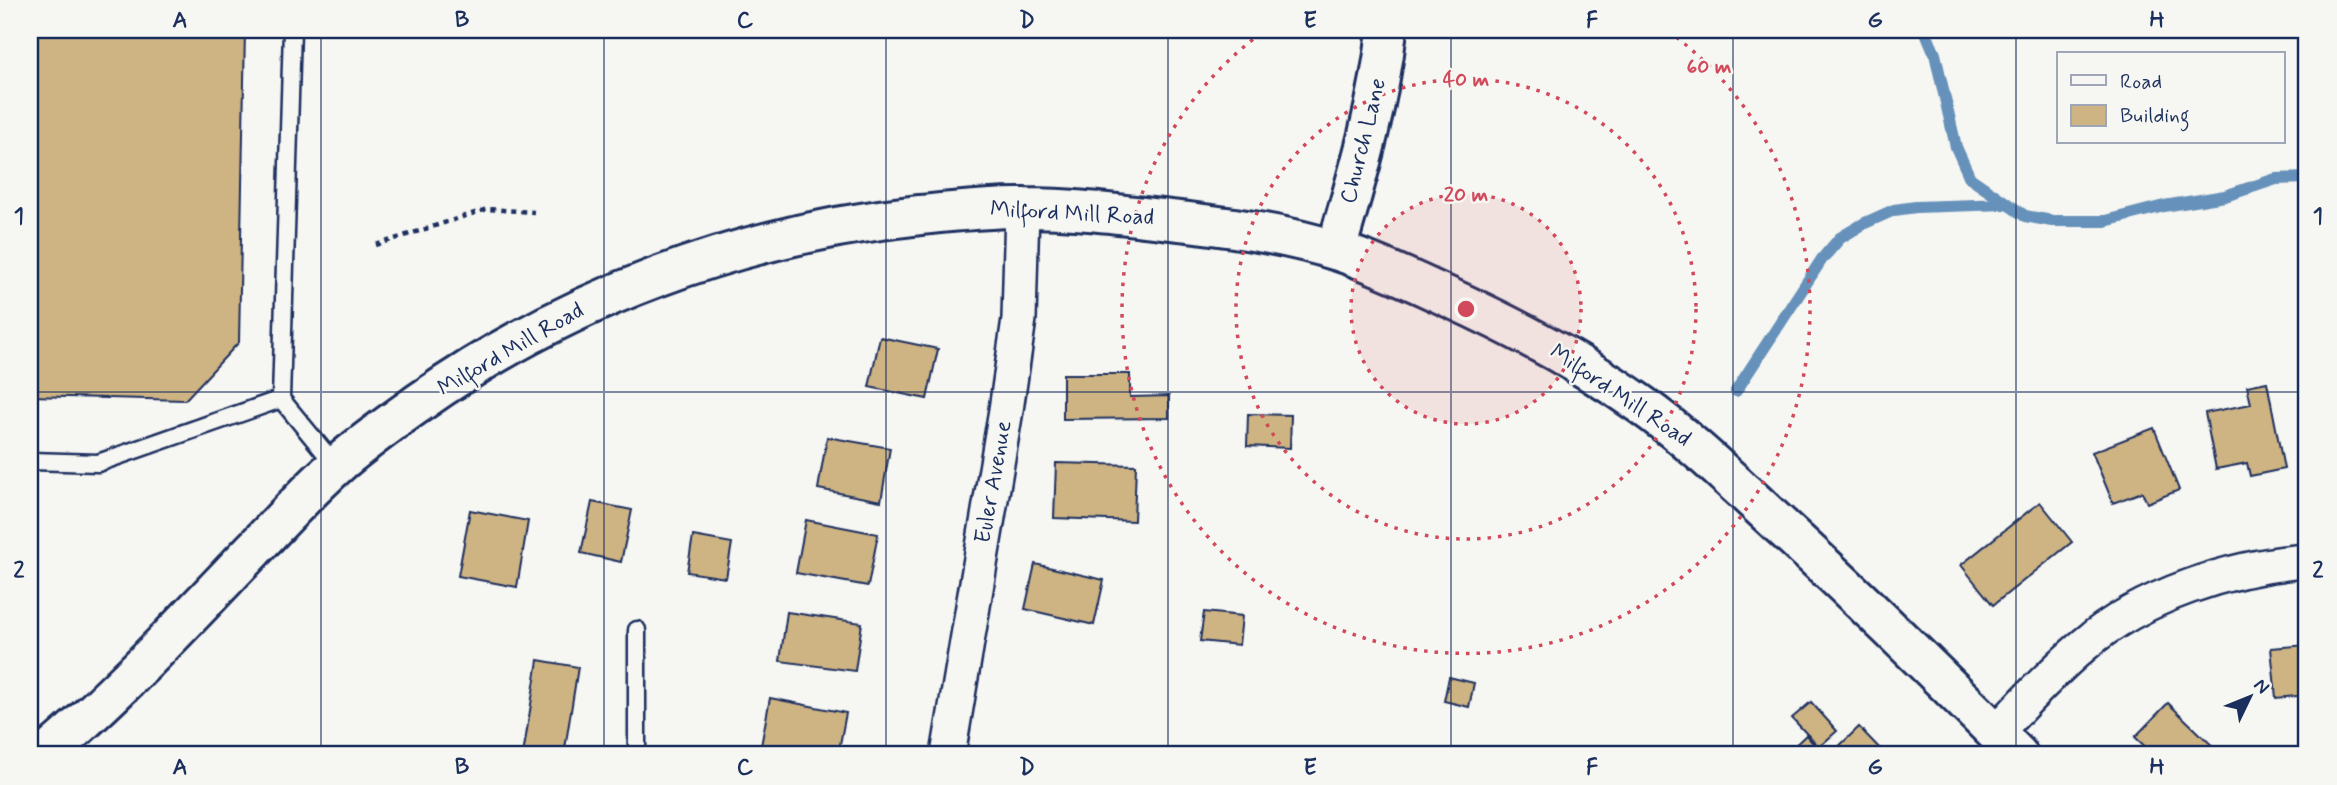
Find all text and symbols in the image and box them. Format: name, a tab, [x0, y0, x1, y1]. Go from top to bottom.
text: A	[172, 6, 188, 36]
text: B	[455, 6, 470, 36]
text: C	[737, 6, 754, 36]
text: D	[1019, 6, 1035, 36]
text: E	[1303, 6, 1317, 36]
text: F	[1586, 6, 1598, 36]
text: G	[1867, 6, 1883, 36]
text: H	[2149, 6, 2165, 36]
legend	[2057, 52, 2284, 144]
text: 60 m	[1686, 53, 1732, 81]
text: 40 m	[1443, 66, 1490, 94]
text: Road	[2120, 68, 2162, 96]
street label: Church Lane	[1334, 75, 1394, 207]
text: Building	[2120, 102, 2190, 132]
text: 20 m	[1444, 181, 1489, 209]
street label: Milford Mill Road	[989, 195, 1155, 234]
text: 1	[14, 202, 24, 232]
text: 1	[2313, 202, 2323, 232]
street label: Milford Mill Road	[432, 296, 590, 405]
centre of rings	[1454, 297, 1478, 321]
street label: Milford Mill Road	[1543, 338, 1696, 455]
street label: Euler Avenue	[968, 418, 1020, 546]
text: 2	[13, 556, 25, 586]
text: 2	[2312, 556, 2324, 586]
north arrow	[2214, 662, 2284, 732]
text: N	[2248, 673, 2275, 700]
text: A	[172, 753, 188, 783]
text: B	[455, 753, 470, 783]
text: C	[737, 753, 754, 783]
text: D	[1019, 753, 1035, 783]
text: E	[1303, 753, 1317, 783]
text: F	[1586, 753, 1598, 783]
text: G	[1867, 753, 1883, 783]
text: H	[2149, 753, 2165, 783]

